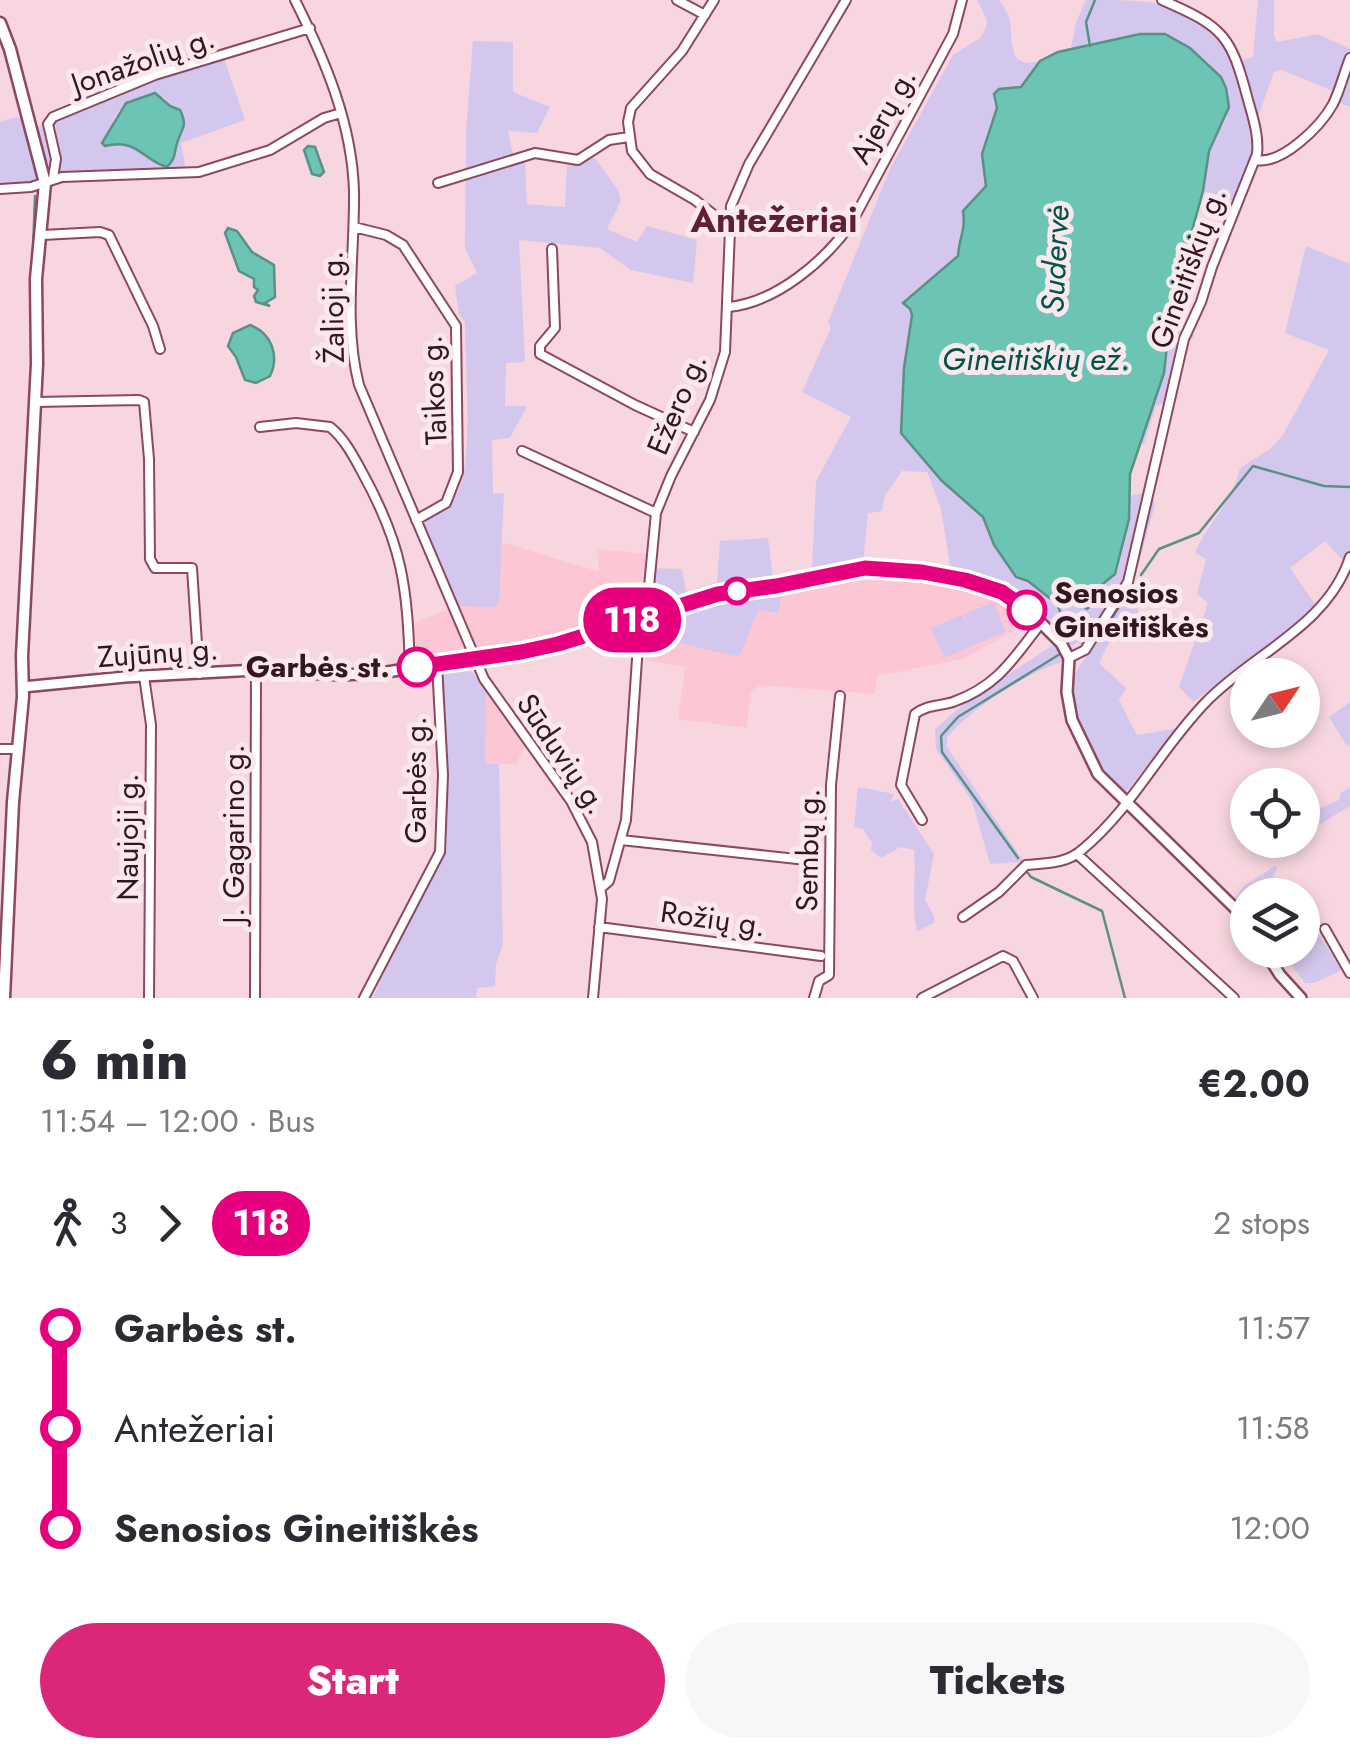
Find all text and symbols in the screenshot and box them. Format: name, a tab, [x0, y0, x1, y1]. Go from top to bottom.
street label: Jonažolių g.	[62, 16, 220, 106]
street label: Ajerų g.	[839, 60, 927, 172]
street label: Gineitiškių g.	[1138, 181, 1237, 355]
district label: Antežeriai	[689, 195, 858, 245]
water label: Sudervė	[1029, 204, 1081, 314]
street label: Žalioji g.	[310, 251, 355, 364]
street label: Taikos g.	[409, 334, 458, 446]
water label: Gineitiškių ež.	[942, 336, 1130, 382]
street label: Ežero g.	[636, 346, 717, 461]
place label: Senosios Gineitiškės	[1054, 571, 1209, 648]
unlabelled marker	[724, 578, 750, 604]
line badge: 118	[574, 588, 690, 652]
marker: Senosios Gineitiškės	[1008, 591, 1046, 629]
text: 118	[603, 595, 661, 645]
street label: Zujūnų g.	[96, 627, 220, 678]
place label: Garbės st.	[246, 645, 390, 688]
marker: Garbės st.	[398, 648, 436, 686]
north arrow	[1230, 658, 1320, 748]
map controls	[1230, 658, 1320, 968]
street label: Sūduvių g.	[506, 685, 619, 822]
street label: Garbės g.	[394, 716, 437, 844]
street label: J. Gagarino g.	[212, 744, 255, 928]
button: locate	[1230, 768, 1320, 858]
street label: Naujoji g.	[106, 773, 149, 901]
street label: Sembų g.	[785, 788, 830, 912]
button: layers	[1230, 878, 1320, 968]
street label: Rožių g.	[658, 890, 768, 947]
text: 6 min	[40, 1020, 189, 1100]
text: €2.00	[1198, 1056, 1310, 1111]
text: 11:54 – 12:00 · Bus	[40, 1098, 315, 1144]
icon: walk	[40, 1196, 95, 1251]
icon: forward	[142, 1196, 197, 1251]
text: 118	[232, 1198, 290, 1248]
text: 3	[110, 1200, 127, 1246]
text: 2 stops	[1213, 1200, 1310, 1246]
text: Garbės st.	[114, 1301, 297, 1356]
text: 11:57	[1237, 1305, 1310, 1351]
text: Antežeriai	[114, 1401, 275, 1456]
text: 11:58	[1236, 1405, 1310, 1451]
text: Senosios Gineitiškės	[114, 1501, 479, 1556]
text: 12:00	[1229, 1505, 1310, 1551]
button: Start	[40, 1623, 665, 1738]
button: Tickets	[685, 1623, 1310, 1738]

